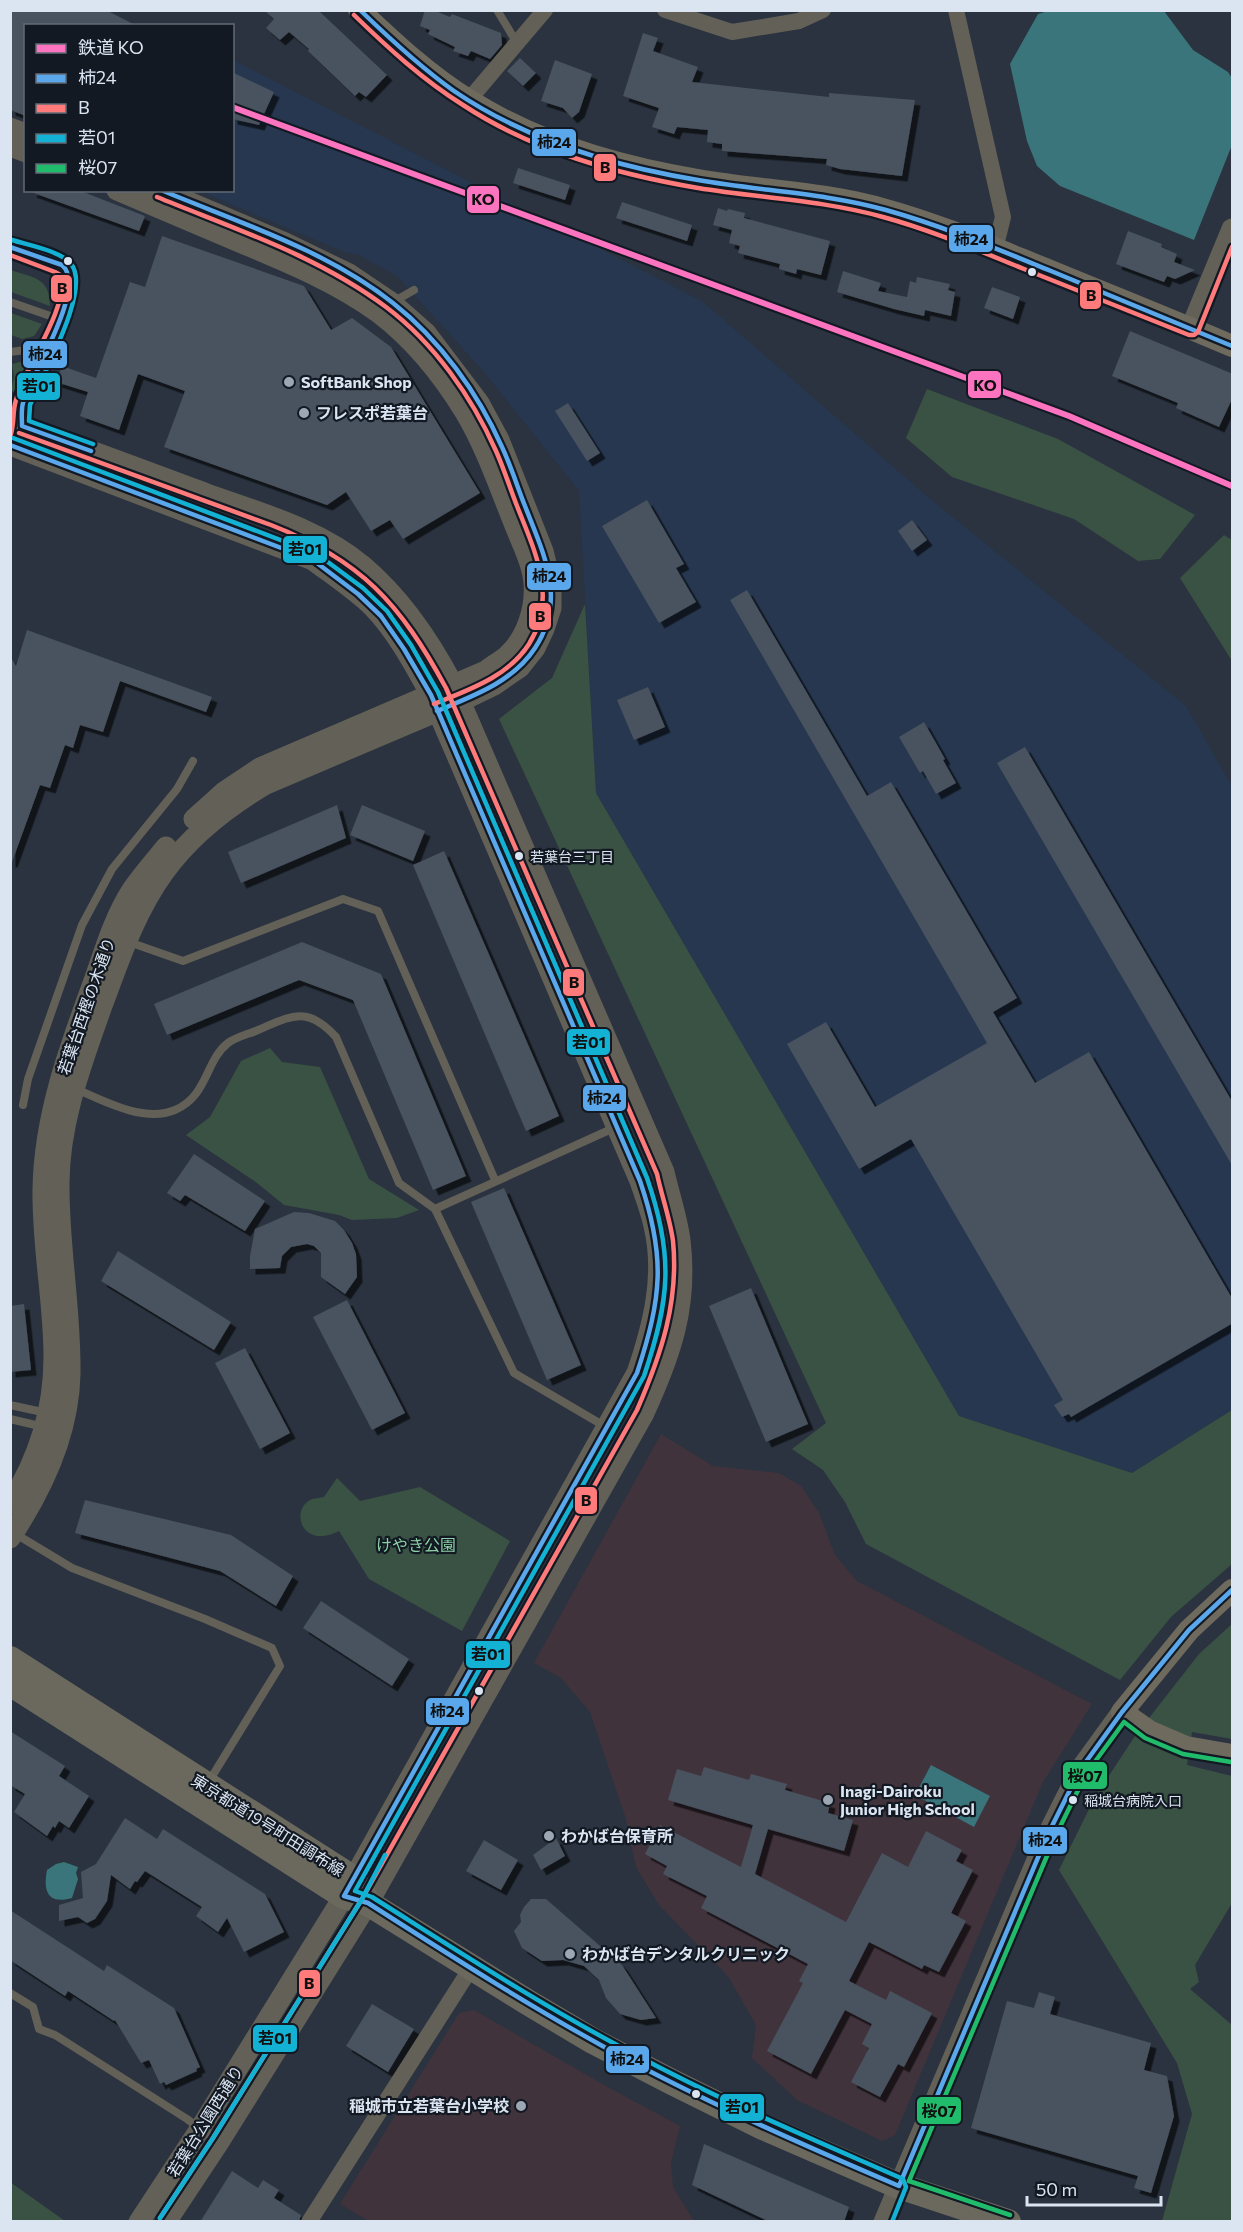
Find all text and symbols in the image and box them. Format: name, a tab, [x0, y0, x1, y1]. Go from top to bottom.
legend	[24, 24, 234, 192]
text: 鉄道 KO	[78, 36, 144, 58]
text: 柿24	[78, 66, 117, 88]
text: B	[78, 96, 90, 118]
text: 若01	[78, 126, 115, 148]
line badge: 柿24	[531, 128, 577, 157]
text: 柿24	[537, 132, 572, 151]
line badge: B	[593, 153, 617, 182]
text: 桜07	[78, 156, 117, 178]
text: B	[600, 157, 611, 176]
line badge: KO	[466, 185, 500, 214]
text: KO	[471, 189, 495, 208]
line badge: 柿24	[948, 224, 994, 253]
text: 柿24	[954, 229, 989, 248]
unlabelled marker	[62, 255, 74, 267]
unlabelled marker	[1026, 266, 1038, 278]
line badge: B	[50, 274, 73, 303]
text: B	[57, 278, 68, 297]
line badge: B	[1079, 281, 1102, 310]
text: B	[1086, 285, 1097, 304]
line badge: 柿24	[22, 340, 68, 369]
text: 柿24	[28, 344, 63, 363]
line badge: KO	[967, 370, 1002, 399]
line badge: 若01	[16, 372, 61, 401]
place label: SoftBank Shop	[301, 372, 412, 391]
marker: SoftBank Shop	[282, 375, 296, 389]
text: KO	[973, 375, 997, 394]
text: 若01	[22, 376, 56, 395]
place label: フレスポ若葉台	[316, 403, 428, 422]
marker: フレスポ若葉台	[297, 406, 311, 420]
line badge: 若01	[282, 535, 328, 564]
text: 若01	[288, 539, 322, 558]
line badge: 柿24	[526, 562, 572, 591]
text: 柿24	[532, 566, 567, 585]
line badge: B	[528, 602, 552, 631]
text: B	[535, 606, 546, 625]
place label: 若葉台三丁目	[530, 848, 614, 865]
marker: 若葉台三丁目	[513, 850, 525, 862]
street label: 若葉台西樫の木通り	[53, 935, 118, 1077]
line badge: B	[562, 968, 585, 997]
text: B	[569, 972, 580, 991]
line badge: 若01	[566, 1028, 611, 1056]
text: 若01	[572, 1032, 606, 1051]
line badge: 柿24	[582, 1084, 627, 1112]
text: 柿24	[587, 1088, 622, 1107]
line badge: B	[574, 1486, 598, 1515]
text: B	[581, 1490, 592, 1509]
park label: けやき公園	[376, 1535, 456, 1554]
line badge: 若01	[465, 1640, 511, 1669]
text: 若01	[471, 1644, 505, 1663]
unlabelled marker	[473, 1685, 485, 1697]
line badge: 柿24	[425, 1697, 470, 1726]
text: 柿24	[430, 1701, 465, 1720]
line badge: 桜07	[1062, 1761, 1108, 1790]
text: 桜07	[1067, 1766, 1103, 1785]
street label: 東京都道19号町田調布線	[188, 1770, 348, 1879]
place label: Inagi-Dairoku Junior High School	[840, 1781, 975, 1818]
place label: 稲城台病院入口	[1084, 1792, 1182, 1809]
marker: Inagi-Dairoku Junior High School	[821, 1793, 835, 1807]
marker: 稲城台病院入口	[1067, 1794, 1079, 1806]
place label: わかば台保育所	[561, 1826, 673, 1845]
line badge: 柿24	[1022, 1826, 1068, 1855]
marker: わかば台保育所	[542, 1829, 556, 1843]
text: 柿24	[1028, 1830, 1063, 1849]
place label: わかば台デンタルクリニック	[582, 1944, 790, 1963]
marker: わかば台デンタルクリニック	[563, 1947, 577, 1961]
line badge: B	[298, 1969, 321, 1998]
text: B	[304, 1973, 315, 1992]
line badge: 若01	[252, 2024, 298, 2053]
text: 若01	[258, 2028, 292, 2047]
line badge: 柿24	[605, 2045, 650, 2074]
text: 柿24	[610, 2049, 645, 2068]
street label: 若葉台公園西通り	[163, 2061, 247, 2180]
unlabelled marker	[690, 2088, 702, 2100]
line badge: 若01	[719, 2093, 765, 2122]
place label: 稲城市立若葉台小学校	[349, 2096, 509, 2115]
line badge: 桜07	[916, 2096, 962, 2125]
text: 若01	[725, 2097, 759, 2116]
marker: 稲城市立若葉台小学校	[514, 2099, 528, 2113]
text: 桜07	[921, 2101, 957, 2120]
scale bar	[1027, 2169, 1160, 2207]
text: 50 m	[1036, 2178, 1077, 2200]

